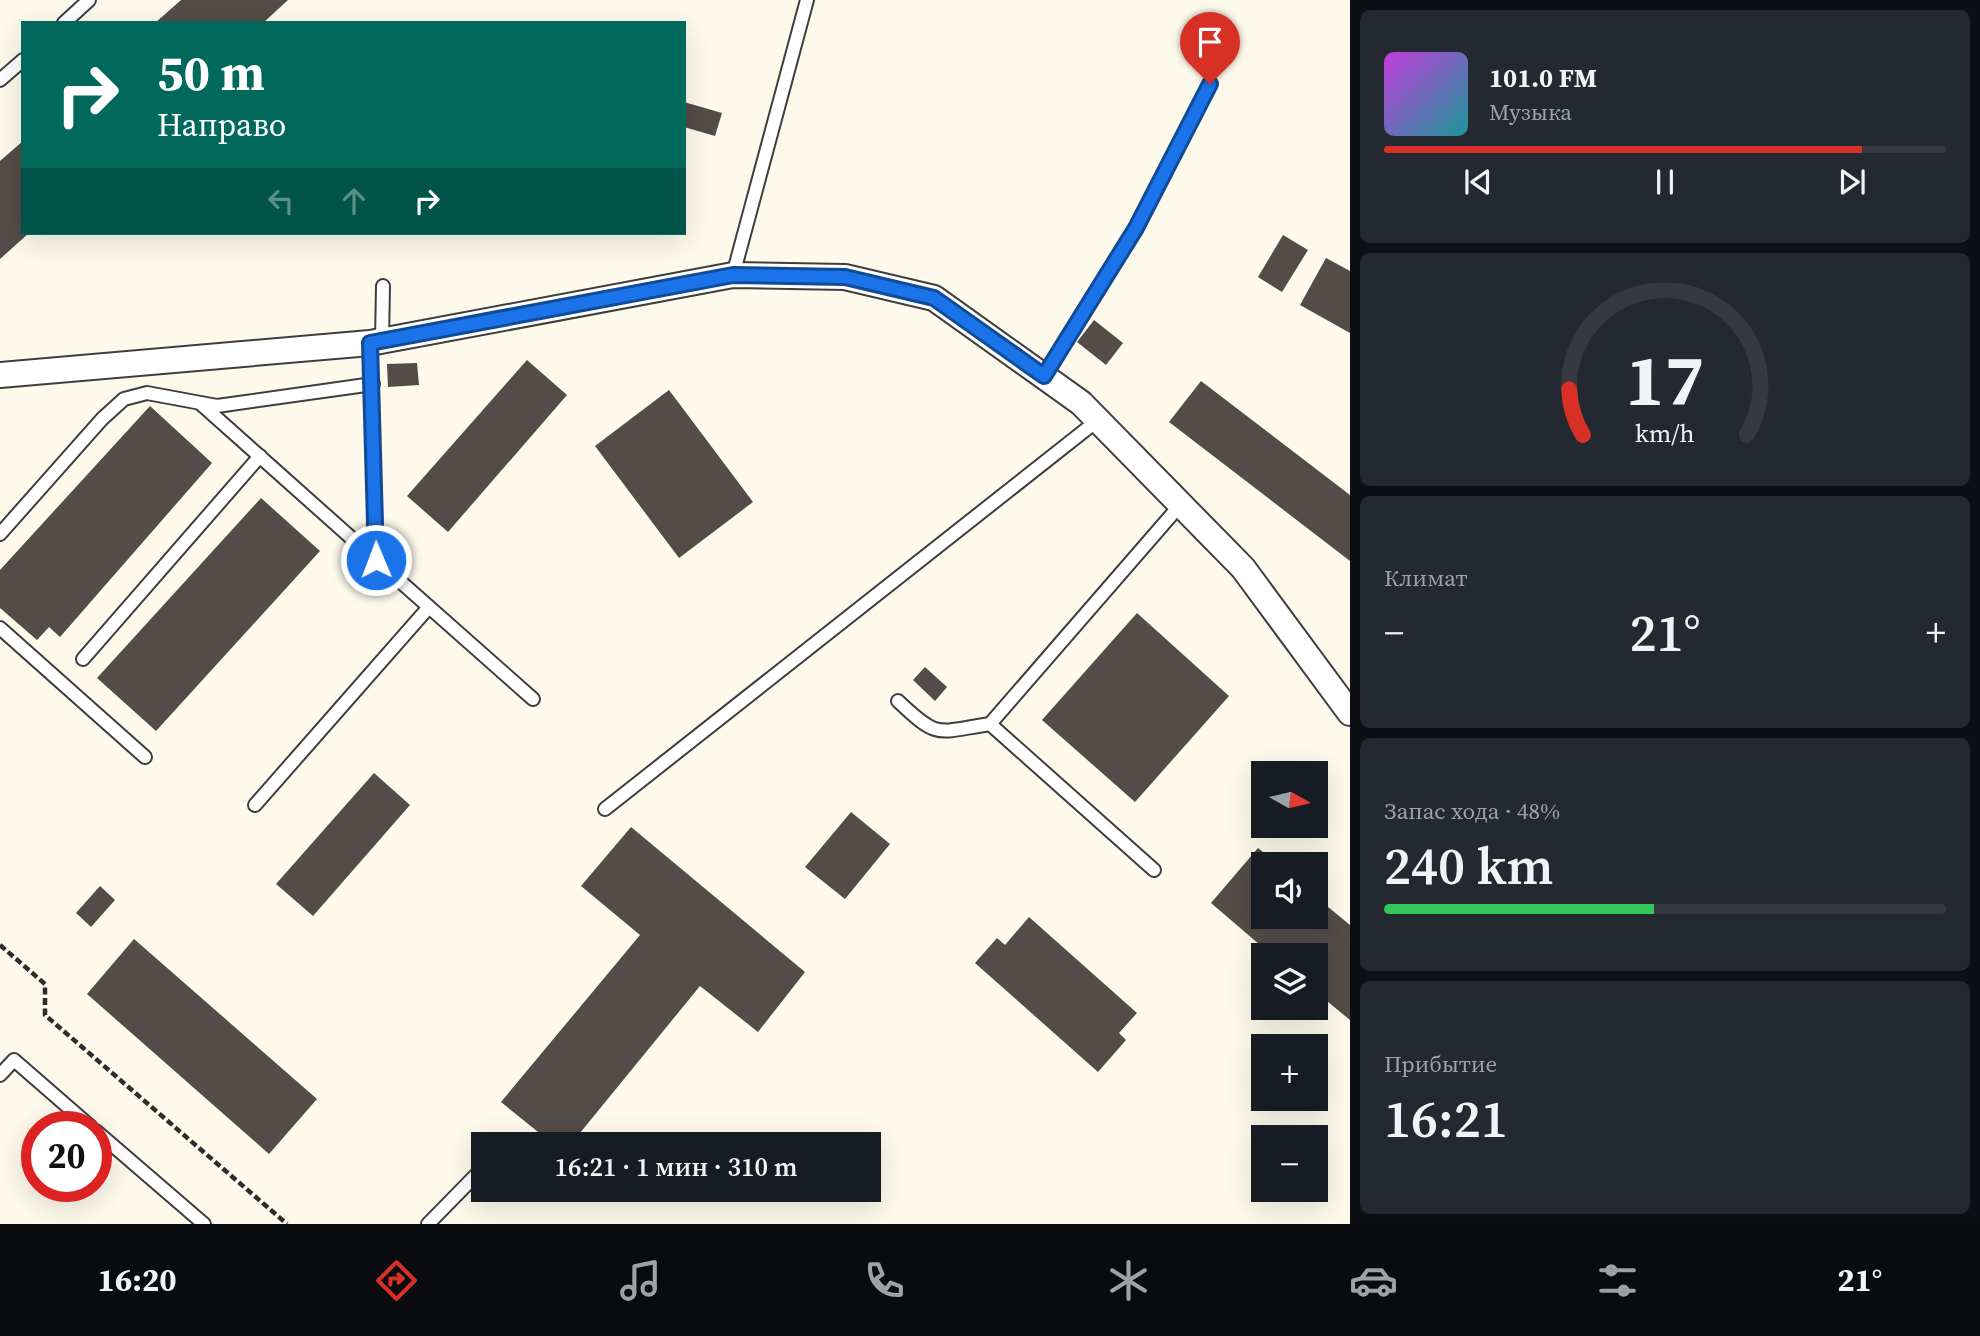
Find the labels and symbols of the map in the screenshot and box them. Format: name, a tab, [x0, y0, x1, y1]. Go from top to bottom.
pin	[1180, 12.0, 1240, 84]
position arrow	[339, 523, 413, 597]
north arrow	[1251, 761, 1328, 838]
speed limit sign: 20	[21, 1111, 112, 1202]

